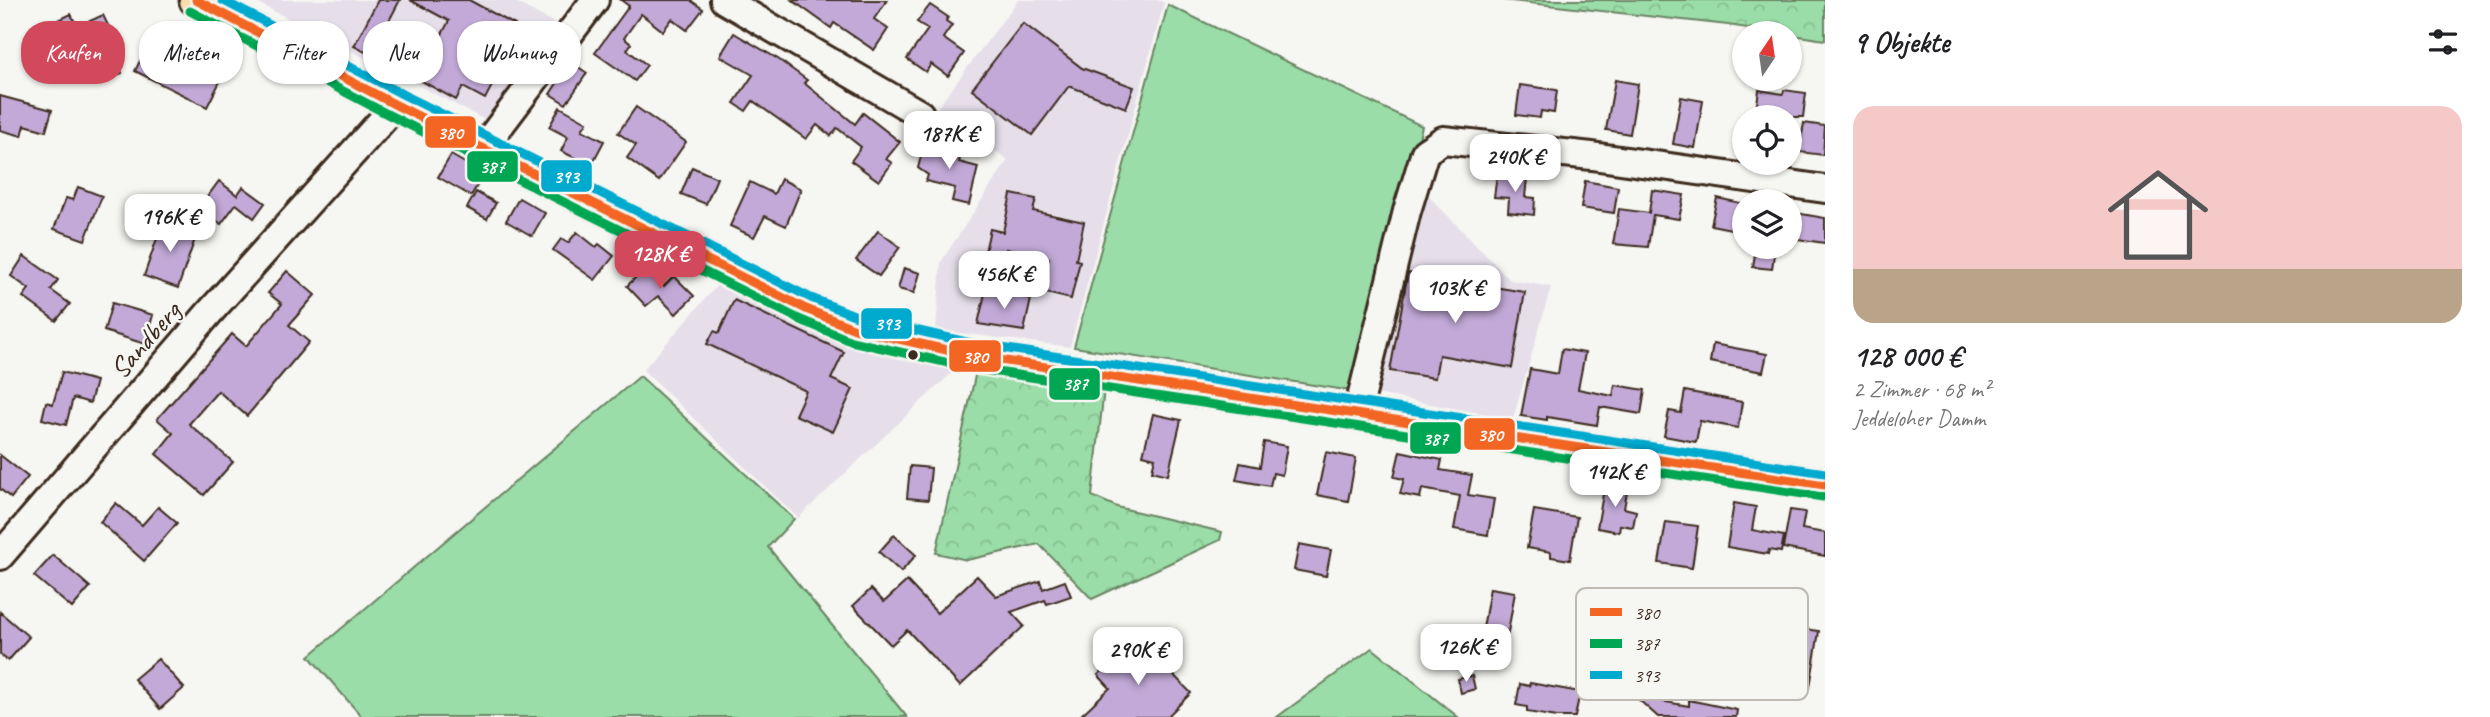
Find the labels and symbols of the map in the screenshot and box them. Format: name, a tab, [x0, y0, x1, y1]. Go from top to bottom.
north arrow	[1732, 21, 1802, 91]
pin: 187K €	[892, 111, 1006, 171]
line badge: 380	[424, 115, 477, 149]
text: 380	[437, 121, 465, 145]
pin: 240K €	[1458, 134, 1572, 194]
line badge: 387	[466, 150, 519, 183]
text: 387	[479, 155, 507, 179]
line badge: 393	[540, 159, 593, 193]
text: 393	[553, 165, 581, 189]
pin: 196K €	[113, 194, 227, 254]
pin: 128K €	[603, 232, 717, 291]
pin: 456K €	[947, 252, 1061, 311]
pin: 103K €	[1398, 266, 1512, 325]
street label: Sandberg	[102, 293, 189, 386]
line badge: 393	[860, 307, 913, 340]
text: 393	[874, 312, 902, 336]
line badge: 380	[948, 339, 1002, 373]
text: 380	[962, 345, 990, 369]
unlabelled marker	[906, 348, 920, 362]
line badge: 387	[1048, 367, 1101, 401]
text: 387	[1062, 372, 1090, 396]
line badge: 380	[1463, 417, 1516, 451]
line badge: 387	[1409, 421, 1462, 455]
text: 380	[1477, 423, 1505, 447]
text: 387	[1422, 427, 1450, 451]
pin: 142K €	[1558, 449, 1672, 509]
legend	[1576, 588, 1808, 700]
text: 380	[1634, 601, 1661, 625]
pin: 126K €	[1409, 624, 1523, 684]
pin: 290K €	[1081, 628, 1195, 687]
text: 387	[1634, 632, 1661, 656]
text: 393	[1634, 664, 1661, 688]

